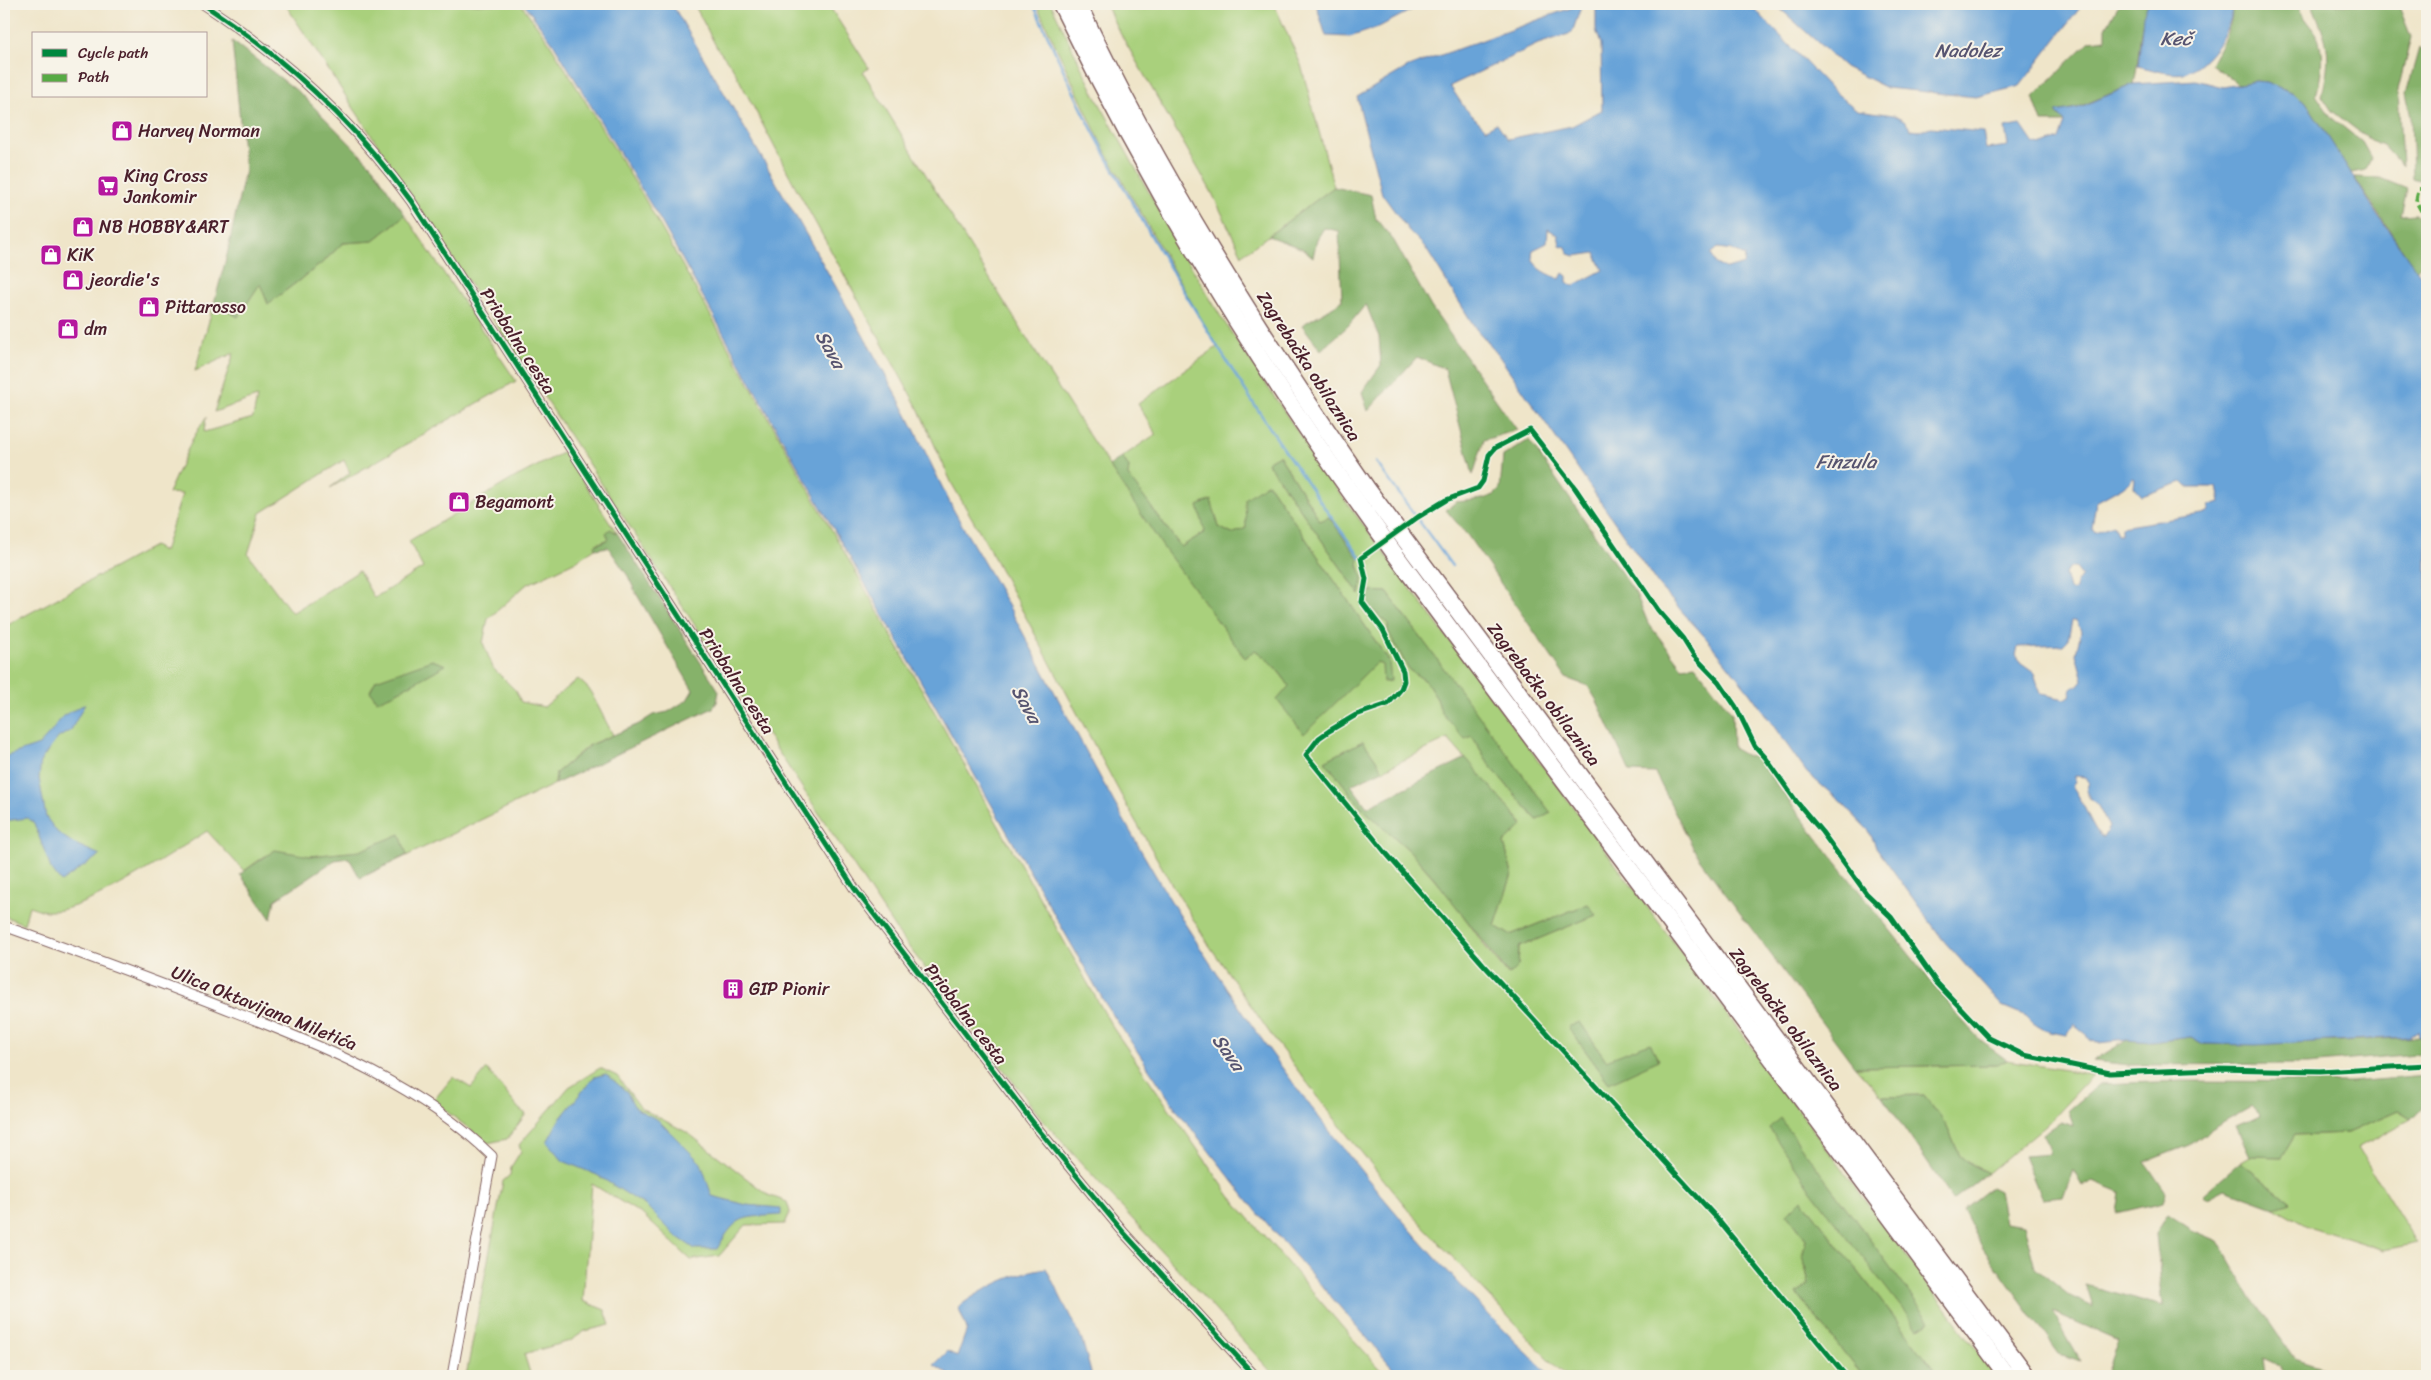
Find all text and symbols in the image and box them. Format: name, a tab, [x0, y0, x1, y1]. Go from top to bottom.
water label: Keč	[2161, 22, 2196, 55]
legend	[32, 32, 208, 98]
water label: Nadolez	[1935, 34, 2004, 67]
text: Cycle path	[78, 40, 149, 66]
text: Path	[78, 64, 109, 90]
place label: Harvey Norman	[138, 115, 260, 147]
shop icon: Harvey Norman	[110, 119, 134, 143]
place label: King Cross Jankomir	[123, 160, 208, 213]
supermarket icon: King Cross Jankomir	[96, 174, 120, 198]
place label: NB HOBBY&ART	[99, 211, 230, 243]
shop icon: NB HOBBY&ART	[71, 215, 95, 239]
place label: KiK	[67, 239, 95, 271]
shop icon: KiK	[39, 243, 63, 267]
place label: jeordie's	[85, 264, 160, 296]
shop icon: jeordie's	[61, 268, 85, 292]
street label: Priobalna cesta	[471, 281, 565, 401]
street label: Zagrebačka obilaznica	[1248, 284, 1370, 448]
place label: Pittarosso	[165, 291, 246, 323]
shop icon: Pittarosso	[137, 295, 161, 319]
place label: dm	[84, 313, 107, 345]
shop icon: dm	[56, 317, 80, 341]
water label: Sava	[806, 324, 856, 377]
water label: Finzula	[1816, 445, 1877, 478]
place label: Begamont	[475, 486, 554, 518]
shop icon: Begamont	[447, 490, 471, 514]
street label: Zagrebačka obilaznica	[1479, 615, 1609, 773]
street label: Priobalna cesta	[690, 621, 784, 741]
water label: Sava	[1002, 679, 1052, 732]
street label: Zagrebačka obilaznica	[1721, 940, 1851, 1098]
street label: Ulica Oktavijana Miletića	[166, 956, 362, 1060]
street label: Priobalna cesta	[916, 956, 1016, 1072]
place label: GIP Pionir	[749, 973, 831, 1005]
building icon: GIP Pionir	[721, 977, 745, 1001]
water label: Sava	[1204, 1027, 1255, 1080]

